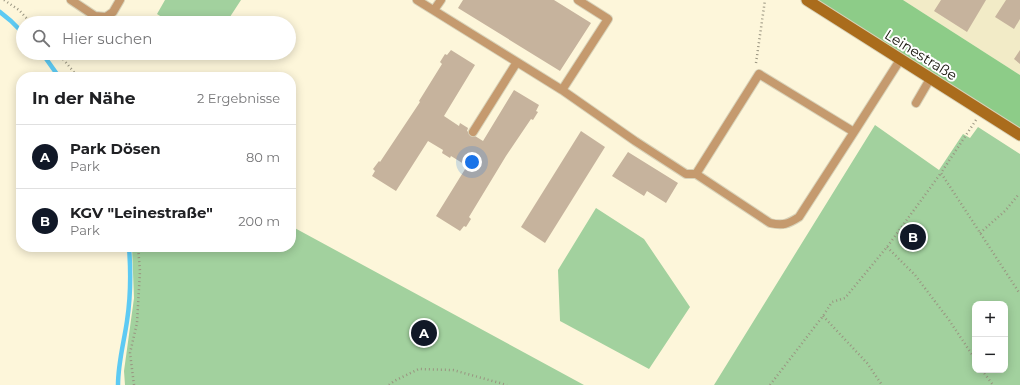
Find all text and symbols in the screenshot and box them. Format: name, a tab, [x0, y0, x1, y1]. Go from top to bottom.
search box	[16, 16, 296, 60]
street label: Leinestraße	[881, 26, 961, 84]
icon: search	[30, 27, 52, 49]
text: Hier suchen	[62, 29, 152, 48]
text: In der Nähe	[32, 88, 136, 108]
text: 2 Ergebnisse	[197, 90, 280, 106]
text: Park Dösen	[70, 139, 161, 158]
text: A	[40, 149, 50, 165]
text: 80 m	[246, 149, 280, 165]
your location	[462, 152, 482, 172]
text: Park	[70, 158, 100, 174]
text: KGV "Leinestraße"	[70, 203, 213, 222]
text: B	[40, 213, 50, 229]
text: 200 m	[238, 213, 280, 229]
text: Park	[70, 222, 100, 238]
pin: B	[900, 222, 926, 252]
map controls	[972, 301, 1008, 373]
button: +	[972, 301, 1008, 337]
pin: A	[411, 318, 437, 348]
button: −	[972, 337, 1008, 373]

